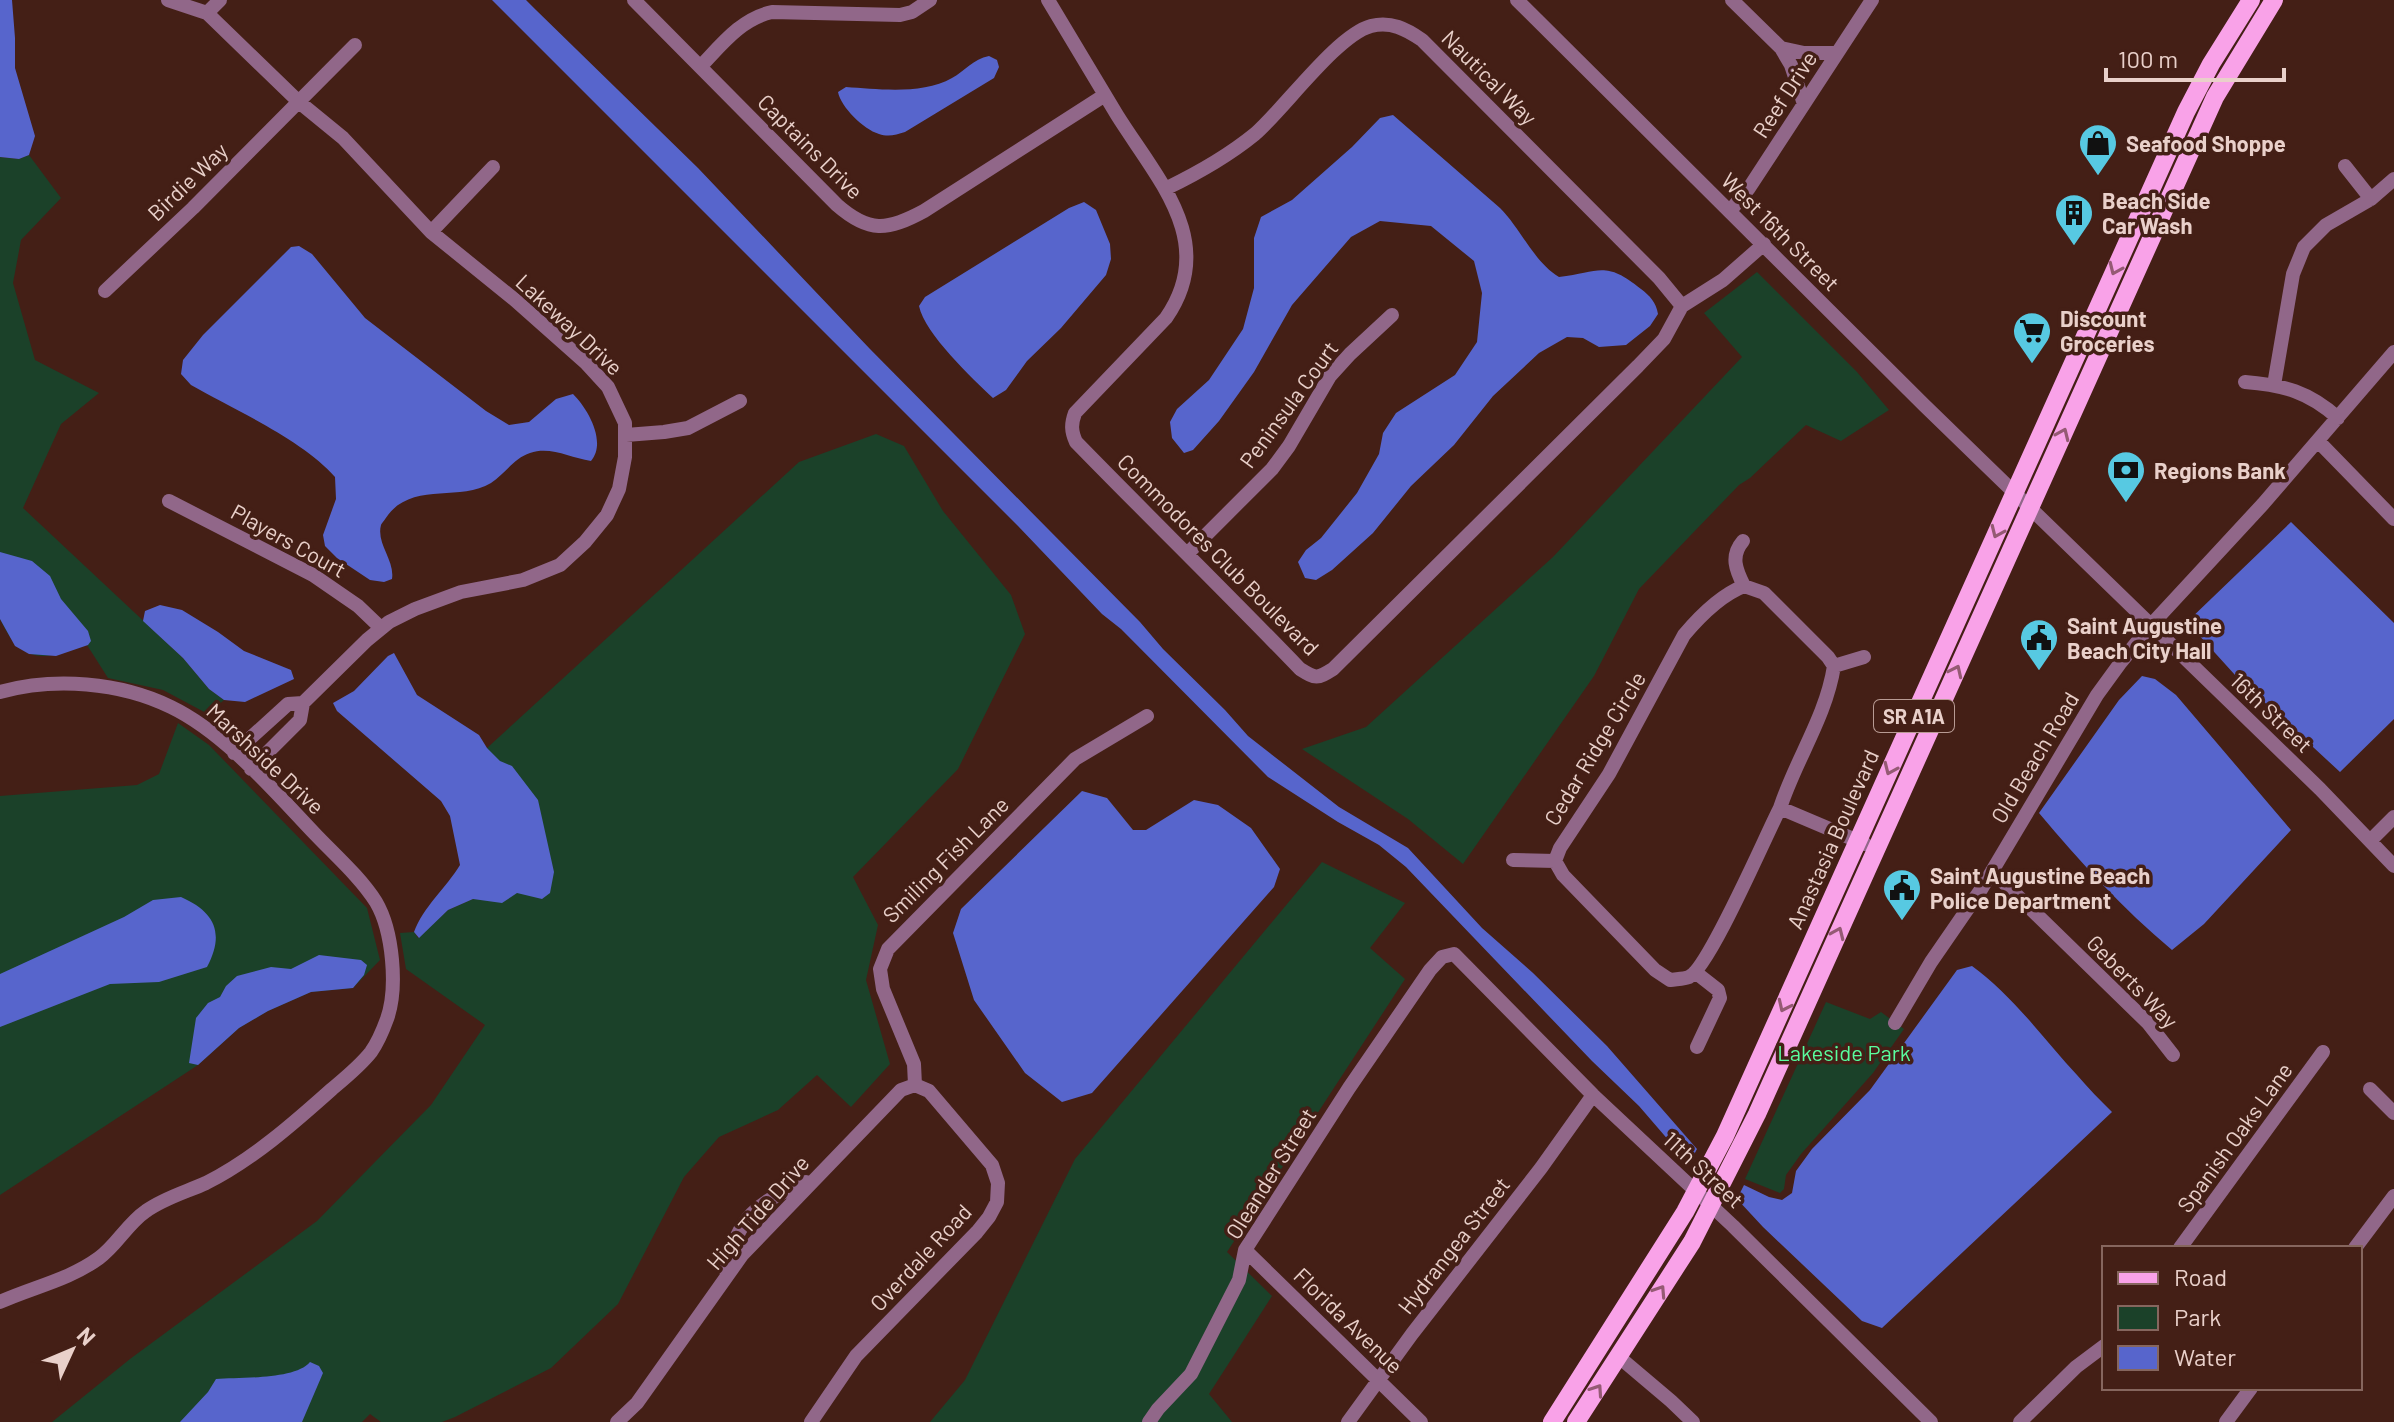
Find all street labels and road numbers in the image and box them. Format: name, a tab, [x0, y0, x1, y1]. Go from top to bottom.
street label: Nautical Way	[1437, 24, 1543, 130]
street label: Reef Drive	[1746, 46, 1822, 142]
street label: Captains Drive	[753, 88, 869, 204]
street label: Birdie Way	[142, 137, 232, 225]
street label: West 16th Street	[1717, 167, 1845, 295]
street label: Lakeway Drive	[511, 268, 629, 380]
street label: Peninsula Court	[1233, 336, 1343, 472]
street label: Commodores Club Boulevard	[1113, 448, 1325, 660]
street label: Players Court	[227, 498, 351, 582]
street label: Cedar Ridge Circle	[1538, 666, 1650, 830]
street label: 16th Street	[2226, 667, 2318, 757]
street label: Old Beach Road	[1985, 687, 2083, 827]
street label: Marshside Drive	[202, 697, 330, 819]
road number: SR A1A	[1874, 700, 1954, 732]
street label: Anastasia Boulevard	[1781, 745, 1883, 933]
street label: Smiling Fish Lane	[877, 791, 1013, 927]
street label: Geberts Way	[2082, 929, 2184, 1033]
street label: Spanish Oaks Lane	[2171, 1057, 2297, 1217]
street label: Oleander Street	[1219, 1103, 1321, 1243]
street label: 11th Street	[1659, 1125, 1749, 1213]
street label: High Tide Drive	[700, 1150, 814, 1274]
street label: Hydrangea Street	[1392, 1171, 1514, 1319]
street label: Overdale Road	[864, 1198, 976, 1316]
street label: Florida Avenue	[1289, 1262, 1409, 1378]

